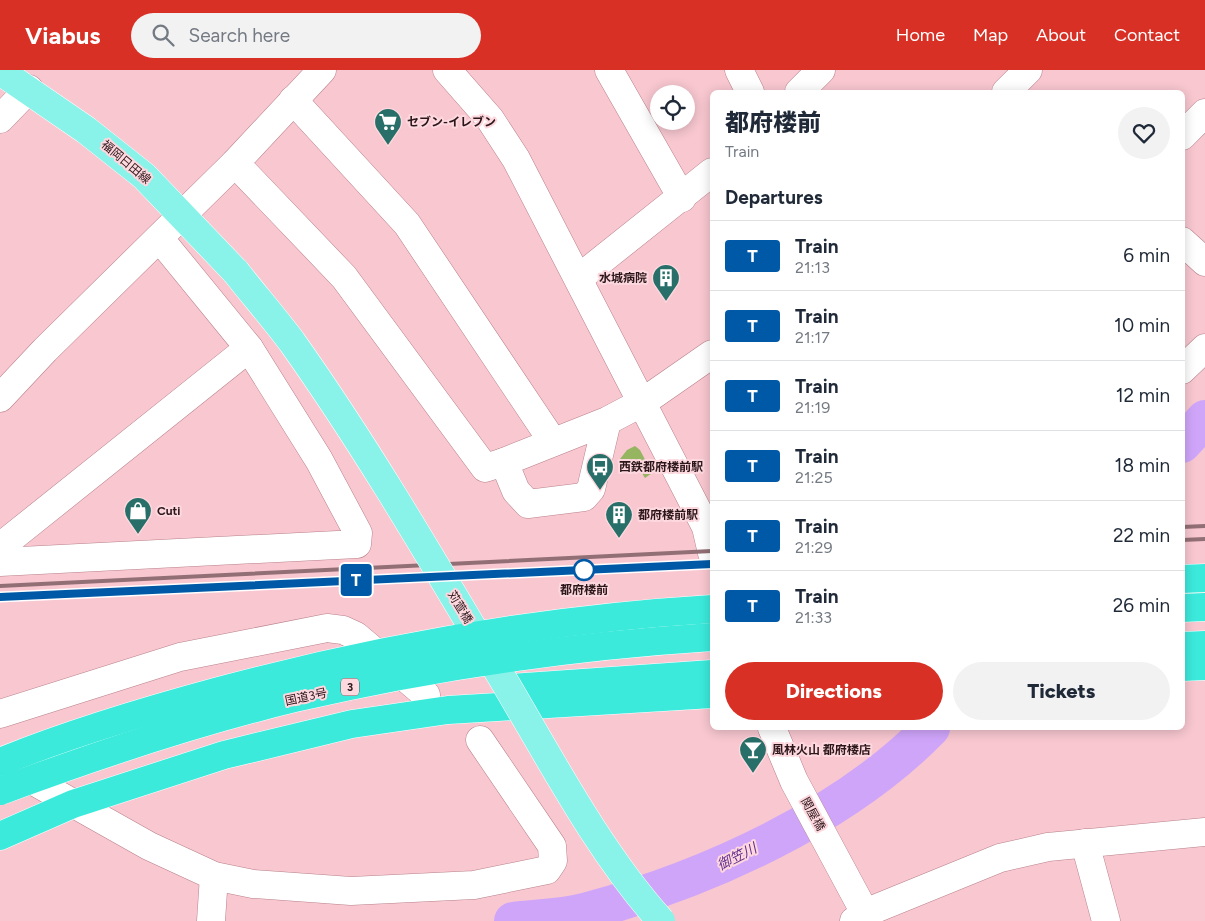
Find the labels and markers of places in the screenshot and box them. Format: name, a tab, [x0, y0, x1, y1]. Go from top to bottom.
supermarket icon: セブン-イレブン	[373, 107, 403, 146]
place label: セブン-イレブン	[407, 115, 496, 129]
building icon: 水城病院	[651, 263, 681, 302]
place label: 水城病院	[599, 271, 647, 285]
bus stop icon: 西鉄都府楼前駅	[585, 452, 615, 491]
place label: 西鉄都府楼前駅	[619, 460, 703, 474]
shop icon: Cuti	[123, 496, 153, 535]
building icon: 都府楼前駅	[604, 500, 634, 539]
place label: Cuti	[157, 504, 180, 518]
place label: 都府楼前駅	[638, 508, 698, 522]
marker: 都府楼前	[573, 559, 595, 581]
place label: 都府楼前	[560, 583, 608, 597]
bar icon: 風林火山 都府楼店	[738, 735, 768, 774]
place label: 風林火山 都府楼店	[772, 743, 871, 757]

